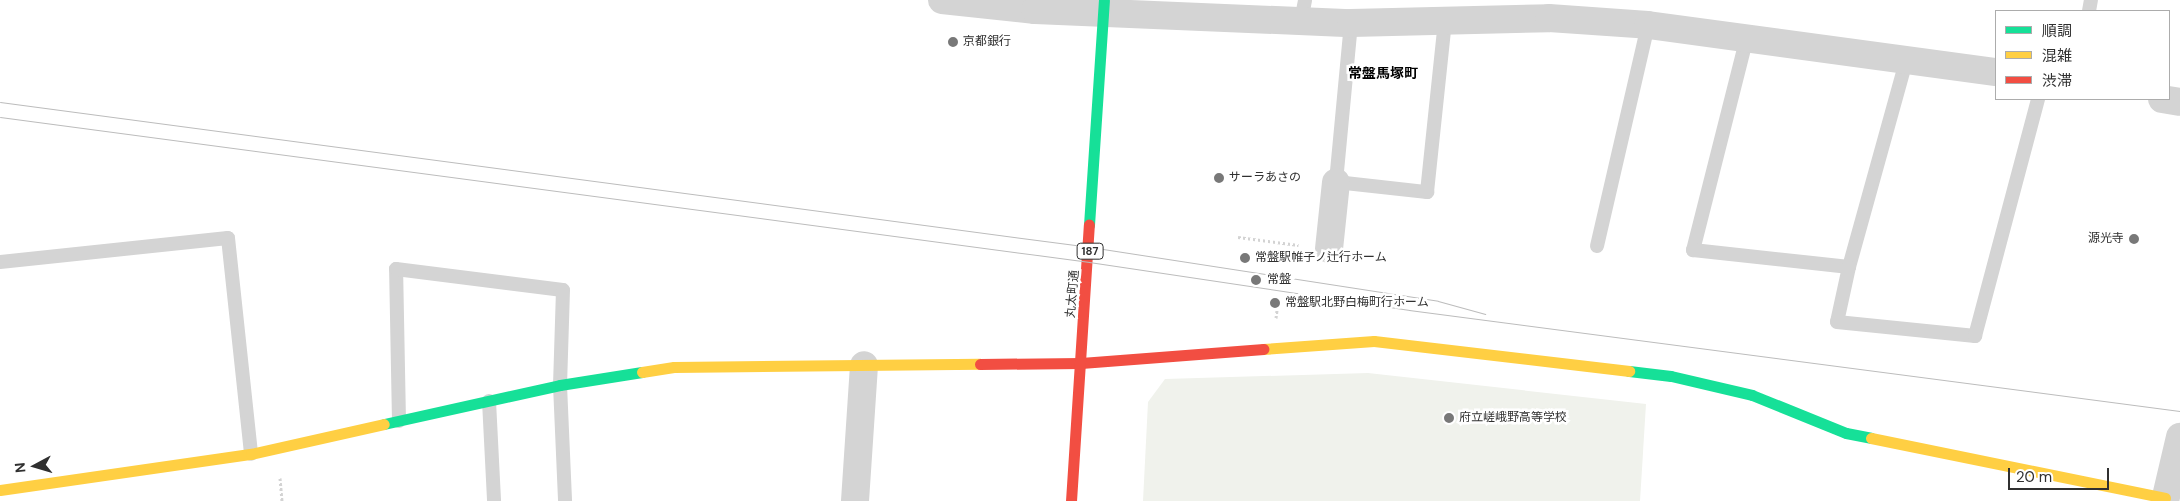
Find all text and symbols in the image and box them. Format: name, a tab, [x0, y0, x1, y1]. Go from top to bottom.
legend	[1995, 10, 2170, 100]
text: 順調	[2042, 21, 2072, 41]
place label: 京都銀行	[963, 35, 1011, 49]
marker: 京都銀行	[947, 36, 959, 48]
text: 混雑	[2042, 46, 2072, 66]
district label: 常盤馬塚町	[1348, 65, 1418, 81]
text: 渋滞	[2042, 71, 2072, 91]
place label: サーラあさの	[1229, 171, 1301, 185]
marker: サーラあさの	[1213, 172, 1225, 184]
place label: 源光寺	[2088, 232, 2124, 246]
marker: 源光寺	[2128, 233, 2140, 245]
road number: 187	[1076, 242, 1104, 260]
place label: 常盤駅帷子ノ辻行ホーム	[1255, 251, 1387, 265]
marker: 常盤駅帷子ノ辻行ホーム	[1239, 252, 1251, 264]
street label: 丸太町通	[1064, 269, 1082, 319]
marker: 常盤	[1249, 273, 1263, 287]
place label: 常盤	[1267, 273, 1291, 287]
place label: 常盤駅北野白梅町行ホーム	[1285, 296, 1429, 310]
marker: 常盤駅北野白梅町行ホーム	[1269, 297, 1281, 309]
place label: 府立嵯峨野高等学校	[1459, 411, 1567, 425]
marker: 府立嵯峨野高等学校	[1443, 412, 1455, 424]
north arrow	[10, 441, 60, 491]
scale bar	[2010, 458, 2111, 490]
text: N	[11, 462, 30, 474]
text: 20 m	[2016, 467, 2052, 487]

